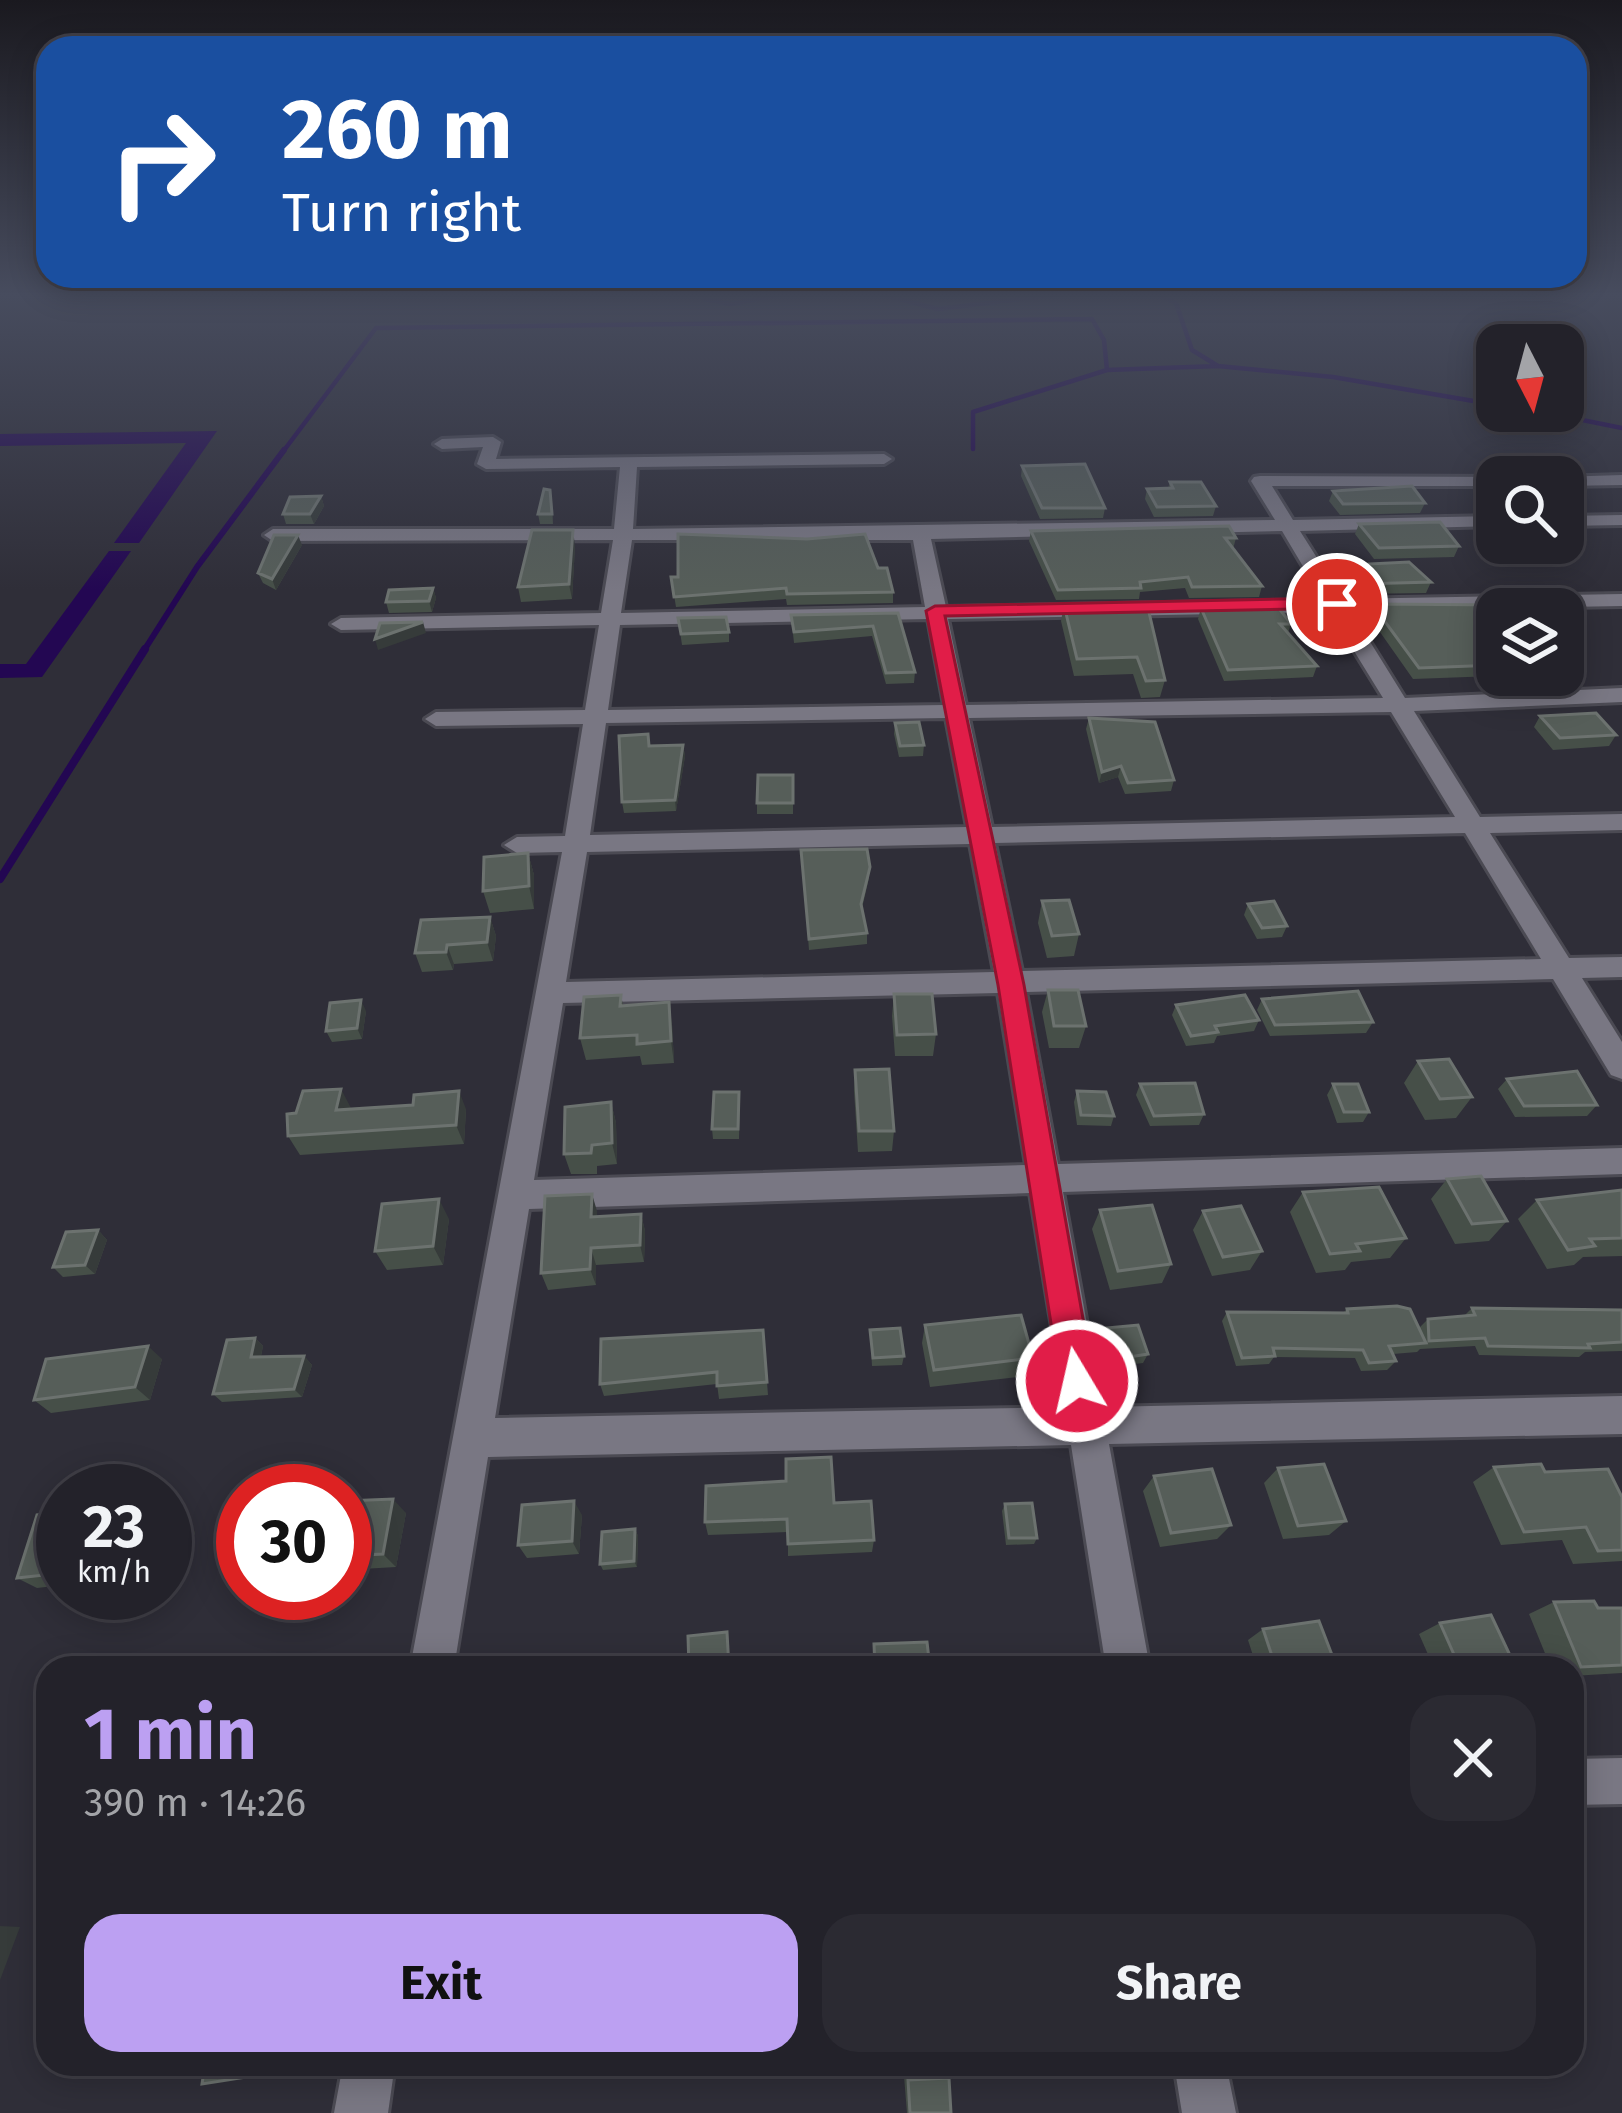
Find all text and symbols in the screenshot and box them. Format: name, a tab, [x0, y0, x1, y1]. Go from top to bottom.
text: 260 m	[282, 79, 513, 180]
icon: right	[84, 84, 240, 240]
text: Turn right	[282, 181, 521, 245]
north arrow	[1476, 324, 1584, 432]
map controls	[1476, 324, 1584, 696]
button: search	[1476, 456, 1584, 564]
pin	[1286, 553, 1388, 655]
icon: arrive	[1304, 571, 1370, 637]
button: layers	[1476, 588, 1584, 696]
position arrow	[1014, 1318, 1140, 1444]
speed limit sign: 30	[216, 1464, 372, 1620]
text: 23	[83, 1491, 145, 1563]
text: km/h	[77, 1554, 151, 1590]
text: 1 min	[84, 1692, 257, 1778]
button: close	[1410, 1695, 1536, 1821]
text: 390 m · 14:26	[84, 1780, 306, 1826]
button: Exit	[84, 1914, 798, 2052]
button: Share	[822, 1914, 1536, 2052]

